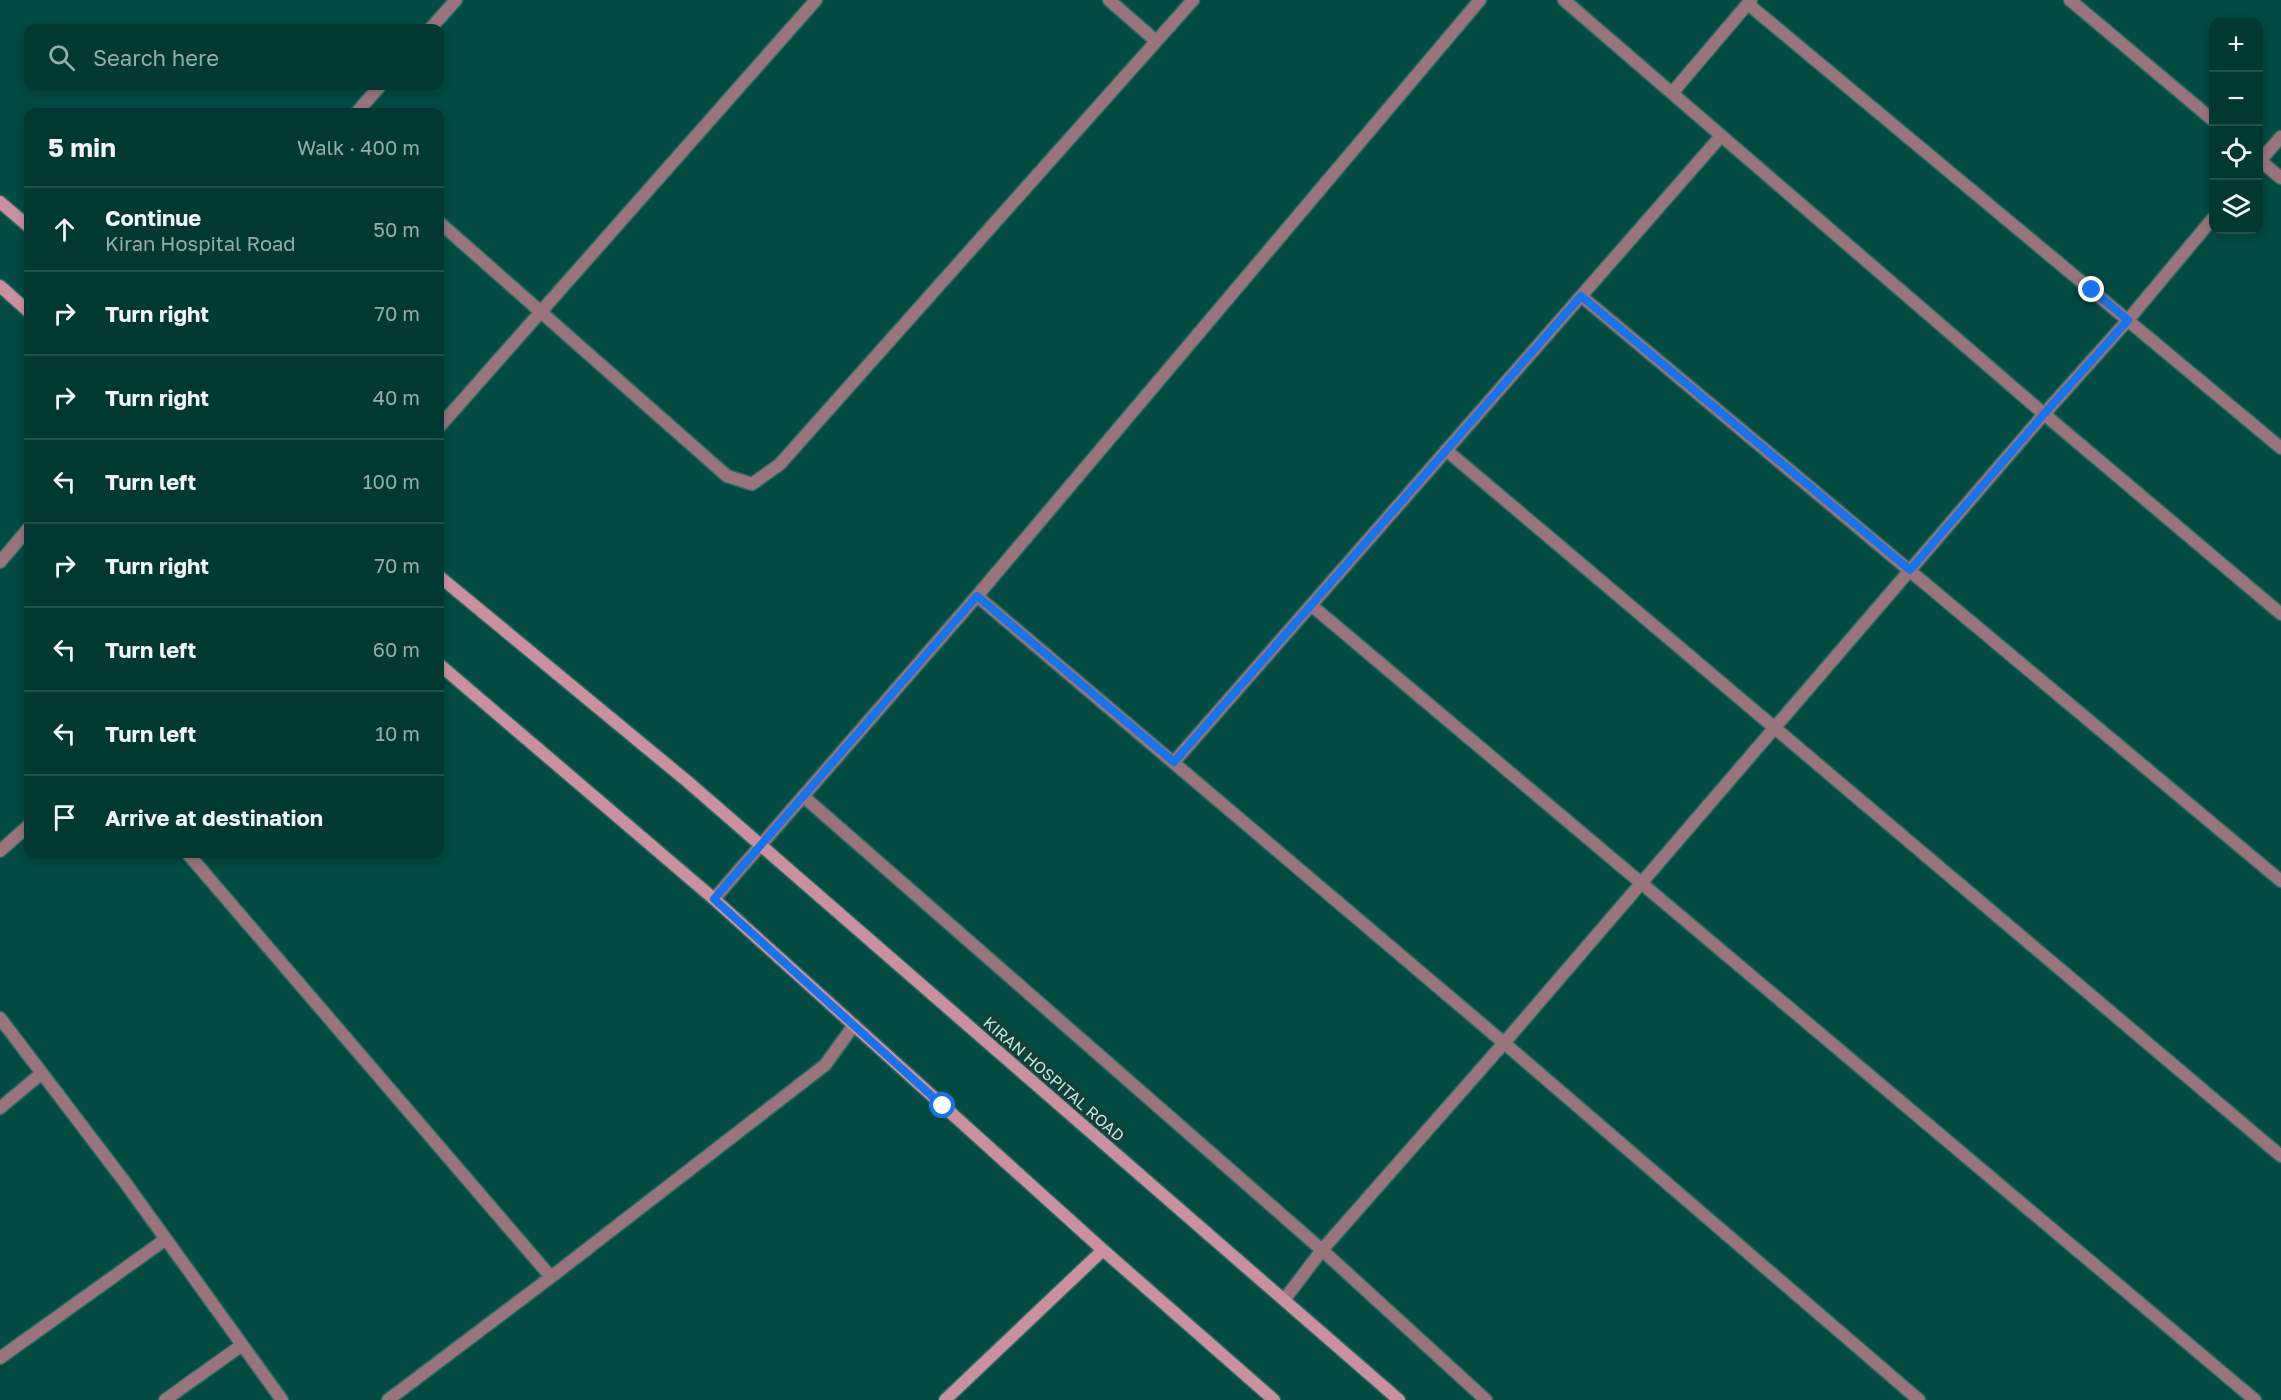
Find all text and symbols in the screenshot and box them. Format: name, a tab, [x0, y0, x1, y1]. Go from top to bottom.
map controls	[2209, 18, 2263, 234]
button: +	[2209, 18, 2263, 72]
search box	[24, 24, 444, 90]
icon: search	[45, 41, 78, 74]
text: Search here	[93, 44, 219, 71]
button: −	[2209, 72, 2263, 126]
button: locate	[2209, 126, 2263, 180]
text: 5 min	[48, 132, 116, 163]
text: Walk · 400 m	[297, 135, 420, 159]
button: layers	[2209, 180, 2263, 234]
text: Continue	[105, 204, 201, 231]
icon: ahead	[48, 213, 81, 246]
text: 50 m	[373, 217, 420, 241]
text: Kiran Hospital Road	[105, 231, 296, 255]
route end	[2078, 276, 2104, 302]
icon: right	[48, 297, 81, 330]
text: Turn right	[105, 300, 209, 327]
text: 70 m	[374, 301, 420, 325]
icon: right	[48, 381, 81, 414]
text: Turn right	[105, 384, 209, 411]
text: 40 m	[373, 385, 420, 409]
icon: left	[48, 465, 81, 498]
text: Turn left	[105, 468, 196, 495]
text: 100 m	[363, 469, 420, 493]
icon: right	[48, 549, 81, 582]
text: Turn right	[105, 552, 209, 579]
text: 70 m	[374, 553, 420, 577]
icon: left	[48, 633, 81, 666]
text: Turn left	[105, 636, 196, 663]
text: 60 m	[373, 637, 420, 661]
icon: left	[48, 717, 81, 750]
text: Turn left	[105, 720, 196, 747]
text: 10 m	[375, 721, 420, 745]
icon: arrive	[48, 801, 81, 834]
text: Arrive at destination	[105, 804, 323, 831]
street label: KIRAN HOSPITAL ROAD	[979, 1012, 1129, 1146]
route start	[929, 1092, 955, 1118]

